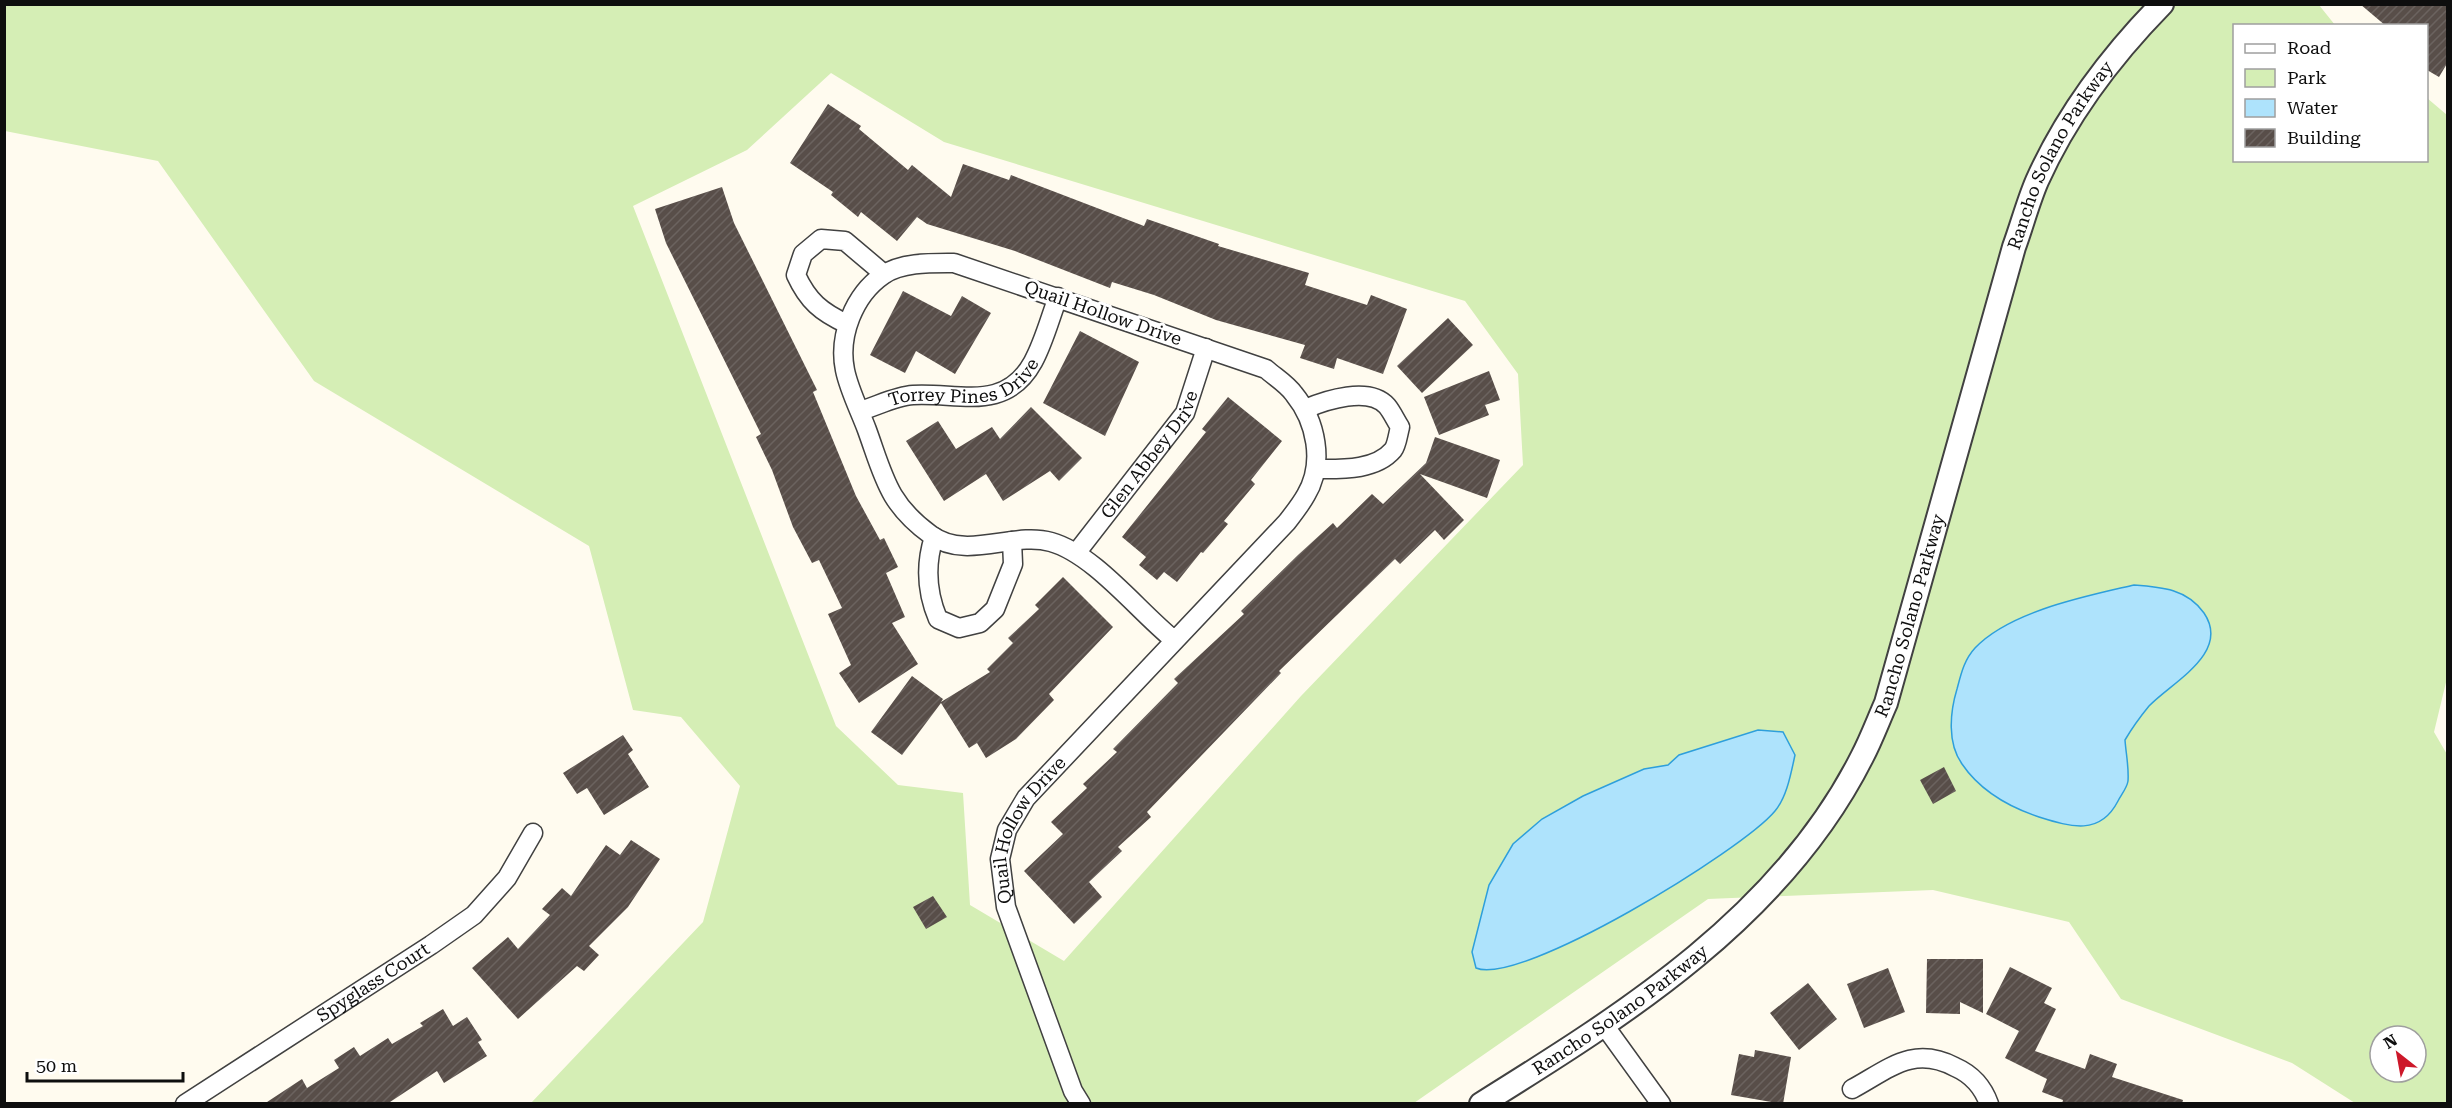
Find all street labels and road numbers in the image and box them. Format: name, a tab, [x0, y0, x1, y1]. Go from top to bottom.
street label: Rancho Solano Parkway	[2003, 56, 2117, 252]
street label: Quail Hollow Drive	[1022, 276, 1185, 349]
street label: Torrey Pines Drive	[886, 354, 1043, 410]
street label: Glen Abbey Drive	[1096, 388, 1202, 522]
street label: Rancho Solano Parkway	[1870, 511, 1949, 720]
street label: Quail Hollow Drive	[989, 752, 1070, 905]
street label: Spyglass Court	[313, 938, 433, 1026]
street label: Rancho Solano Parkway	[1528, 940, 1712, 1079]

